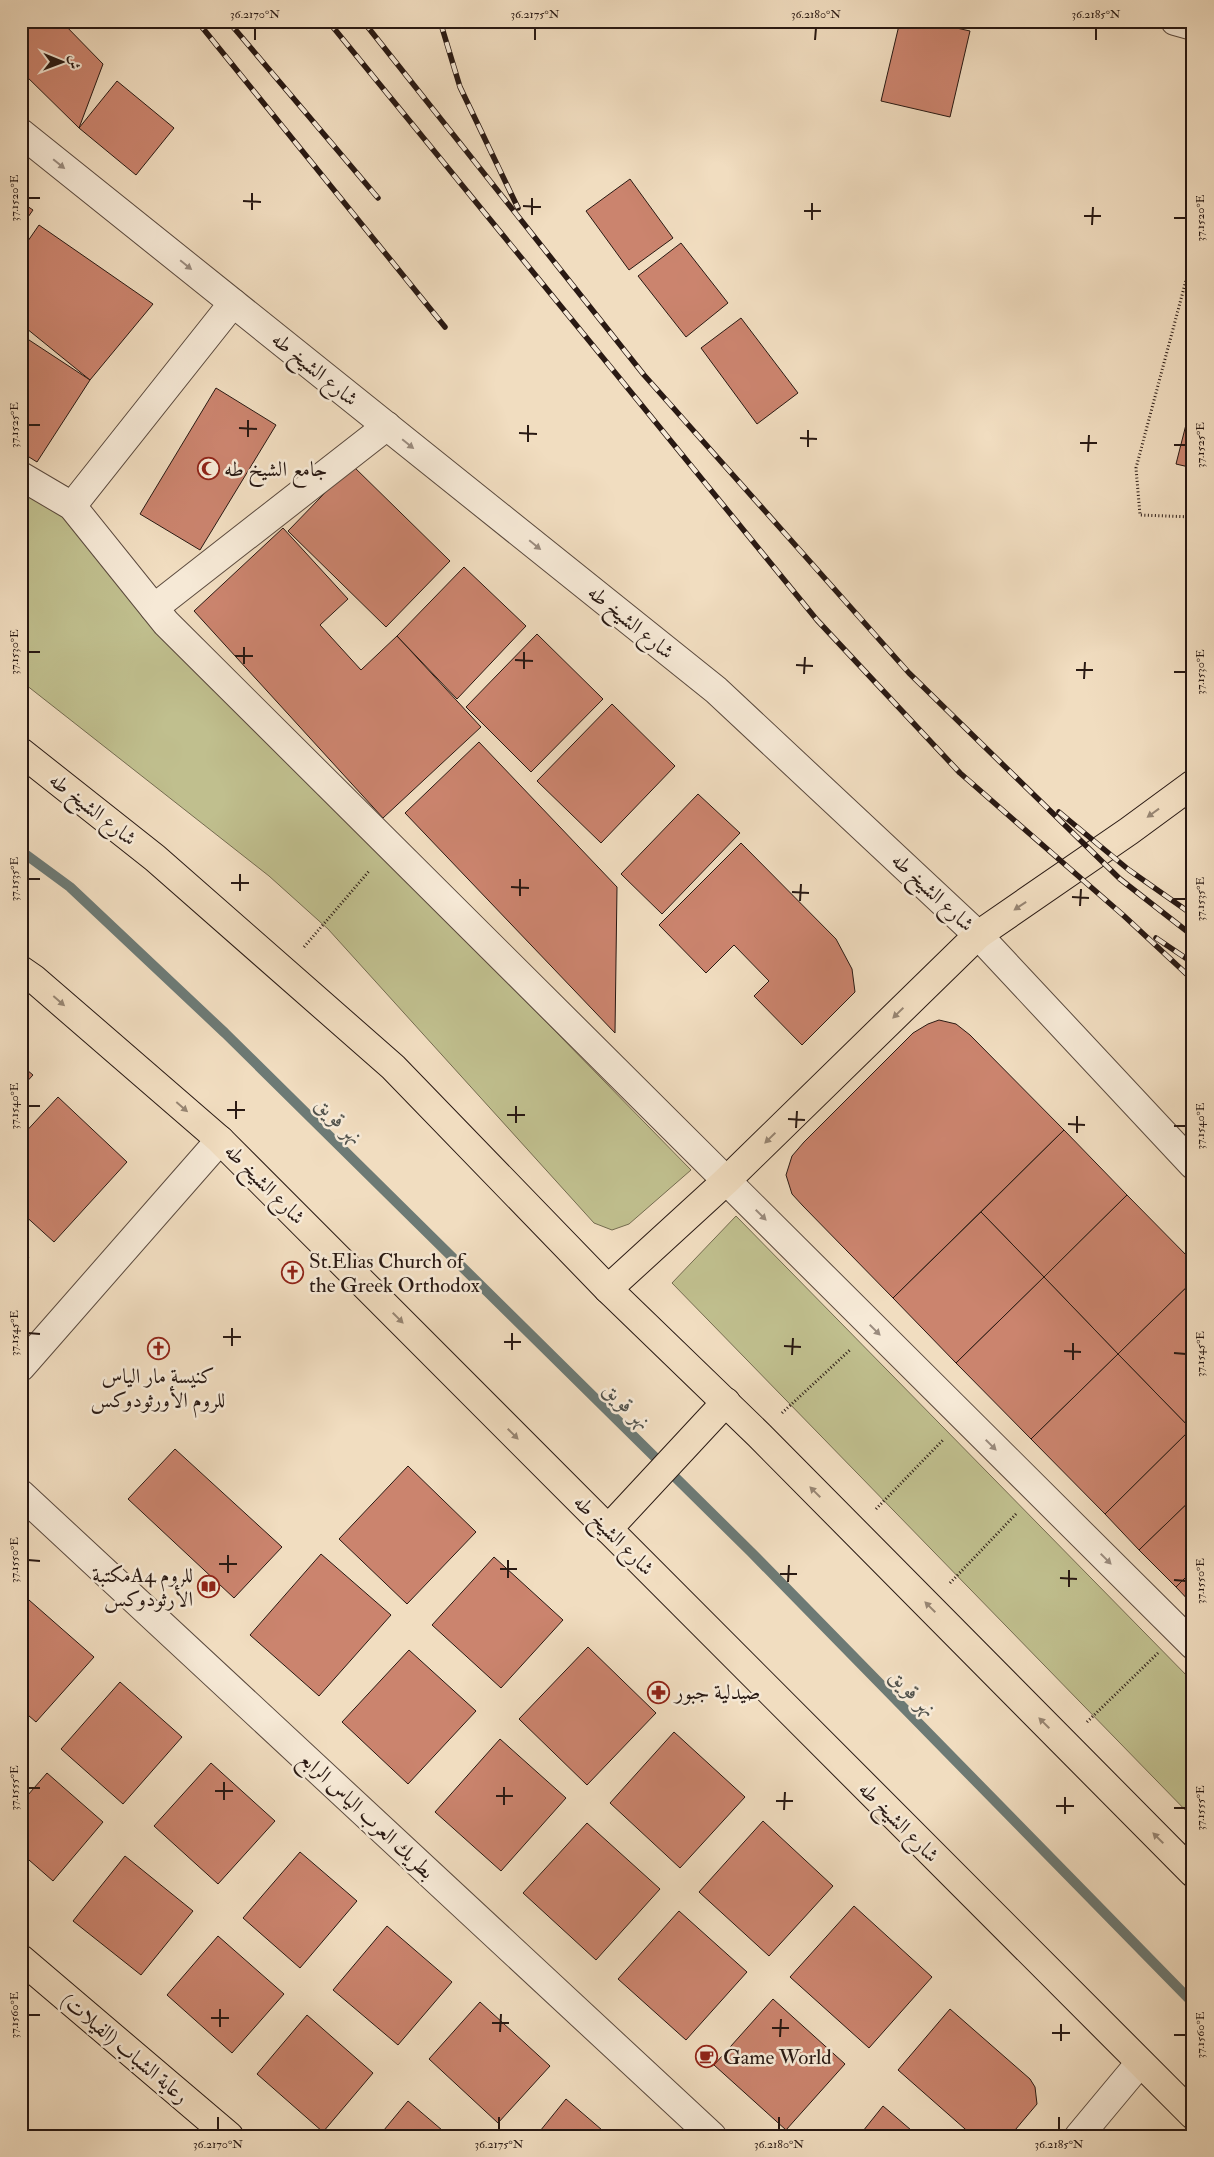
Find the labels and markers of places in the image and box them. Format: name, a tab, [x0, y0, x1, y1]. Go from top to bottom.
place label: جامع الشيخ طه	[224, 456, 327, 488]
mosque icon: جامع الشيخ طه	[196, 457, 220, 481]
place label: St.Elias Church of the Greek Orthodox	[309, 1248, 481, 1299]
church icon: St.Elias Church of the Greek Orthodox	[281, 1261, 305, 1285]
church icon: كنيسة مار الياس للروم الأورثودوكس	[146, 1337, 170, 1361]
place label: كنيسة مار الياس للروم الأورثودوكس	[91, 1363, 225, 1418]
place label: مكتبةA4 للروم الأرثودوكس	[92, 1562, 193, 1613]
library icon: مكتبةA4 للروم الأرثودوكس	[197, 1575, 221, 1599]
place label: صيدلية جبور	[673, 1679, 760, 1706]
pharmacy icon: صيدلية جبور	[647, 1680, 671, 1704]
place label: Game World	[723, 2044, 832, 2071]
cafe icon: Game World	[695, 2045, 719, 2069]

